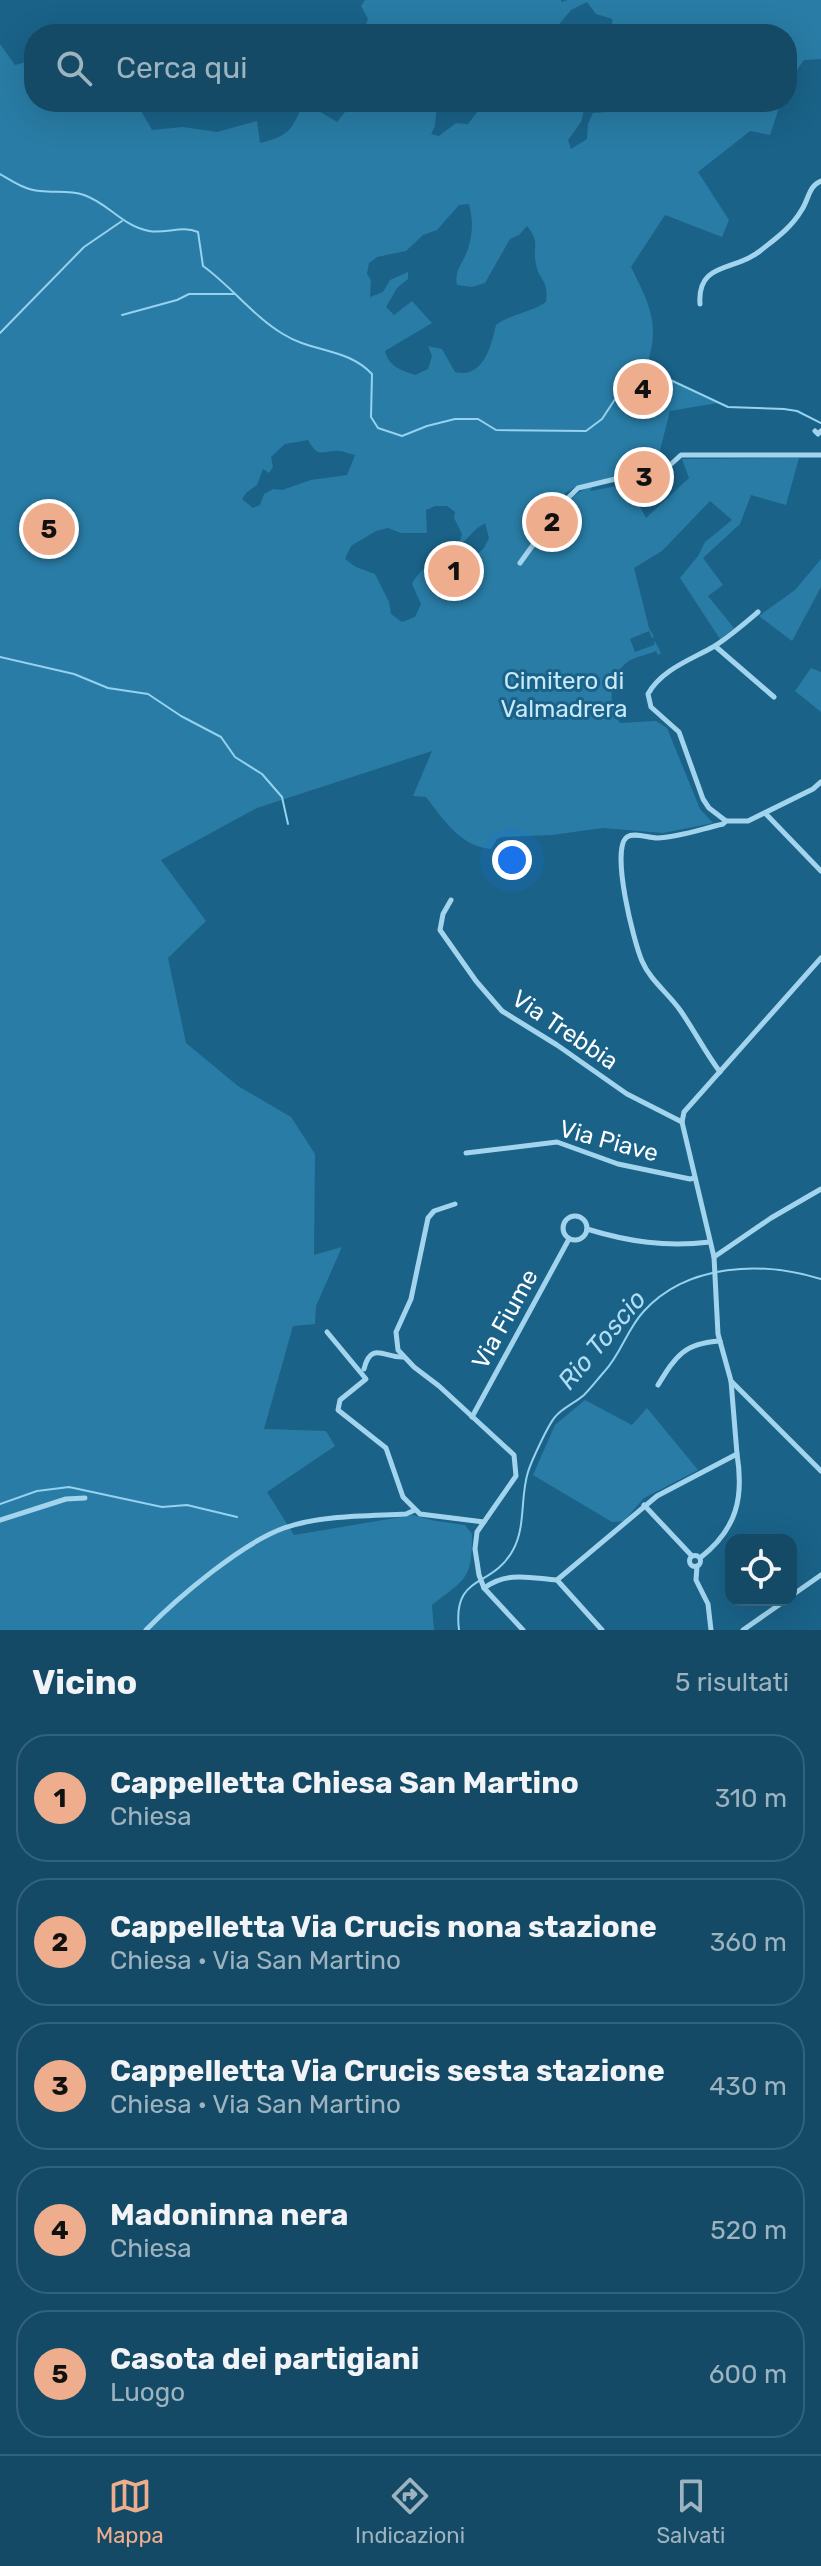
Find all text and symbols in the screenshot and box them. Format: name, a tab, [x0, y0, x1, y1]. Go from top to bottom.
search box	[24, 24, 797, 112]
icon: search	[52, 46, 96, 90]
text: Cerca qui	[116, 50, 248, 86]
pin: 4	[617, 359, 669, 419]
pin: 3	[618, 447, 670, 507]
pin: 2	[526, 492, 578, 552]
pin: 5	[23, 499, 75, 559]
pin: 1	[428, 541, 480, 601]
park label: Cimitero di Valmadrera	[501, 667, 627, 723]
your location	[492, 840, 532, 880]
street label: Via Trebbia	[507, 984, 623, 1076]
street label: Via Piave	[557, 1114, 661, 1168]
street label: Via Fiume	[466, 1264, 544, 1374]
water label: Rio Toscio	[551, 1284, 653, 1396]
map controls	[725, 1534, 797, 1606]
button: locate	[725, 1534, 797, 1606]
text: Vicino	[32, 1662, 137, 1703]
text: 5 risultati	[675, 1667, 789, 1698]
text: Cappelletta Chiesa San Martino	[110, 1765, 579, 1801]
text: 1	[54, 1783, 66, 1814]
text: 310 m	[715, 1783, 787, 1814]
text: Chiesa	[110, 1801, 192, 1832]
text: Cappelletta Via Crucis nona stazione	[110, 1909, 657, 1945]
text: 2	[52, 1927, 68, 1958]
text: 360 m	[710, 1927, 787, 1958]
text: Chiesa · Via San Martino	[110, 1945, 401, 1976]
text: Cappelletta Via Crucis sesta stazione	[110, 2053, 665, 2089]
text: 3	[51, 2071, 69, 2102]
text: 430 m	[709, 2071, 787, 2102]
text: Chiesa · Via San Martino	[110, 2089, 401, 2120]
text: Madoninna nera	[110, 2197, 349, 2233]
text: 4	[51, 2215, 69, 2246]
text: 520 m	[710, 2215, 787, 2246]
text: Chiesa	[110, 2233, 192, 2264]
text: Casota dei partigiani	[110, 2341, 419, 2377]
text: 5	[52, 2359, 68, 2390]
text: 600 m	[709, 2359, 787, 2390]
text: Luogo	[110, 2377, 185, 2408]
tab: Mappa	[96, 2474, 164, 2549]
tab: Indicazioni	[355, 2474, 465, 2549]
tab: Salvati	[656, 2474, 725, 2549]

